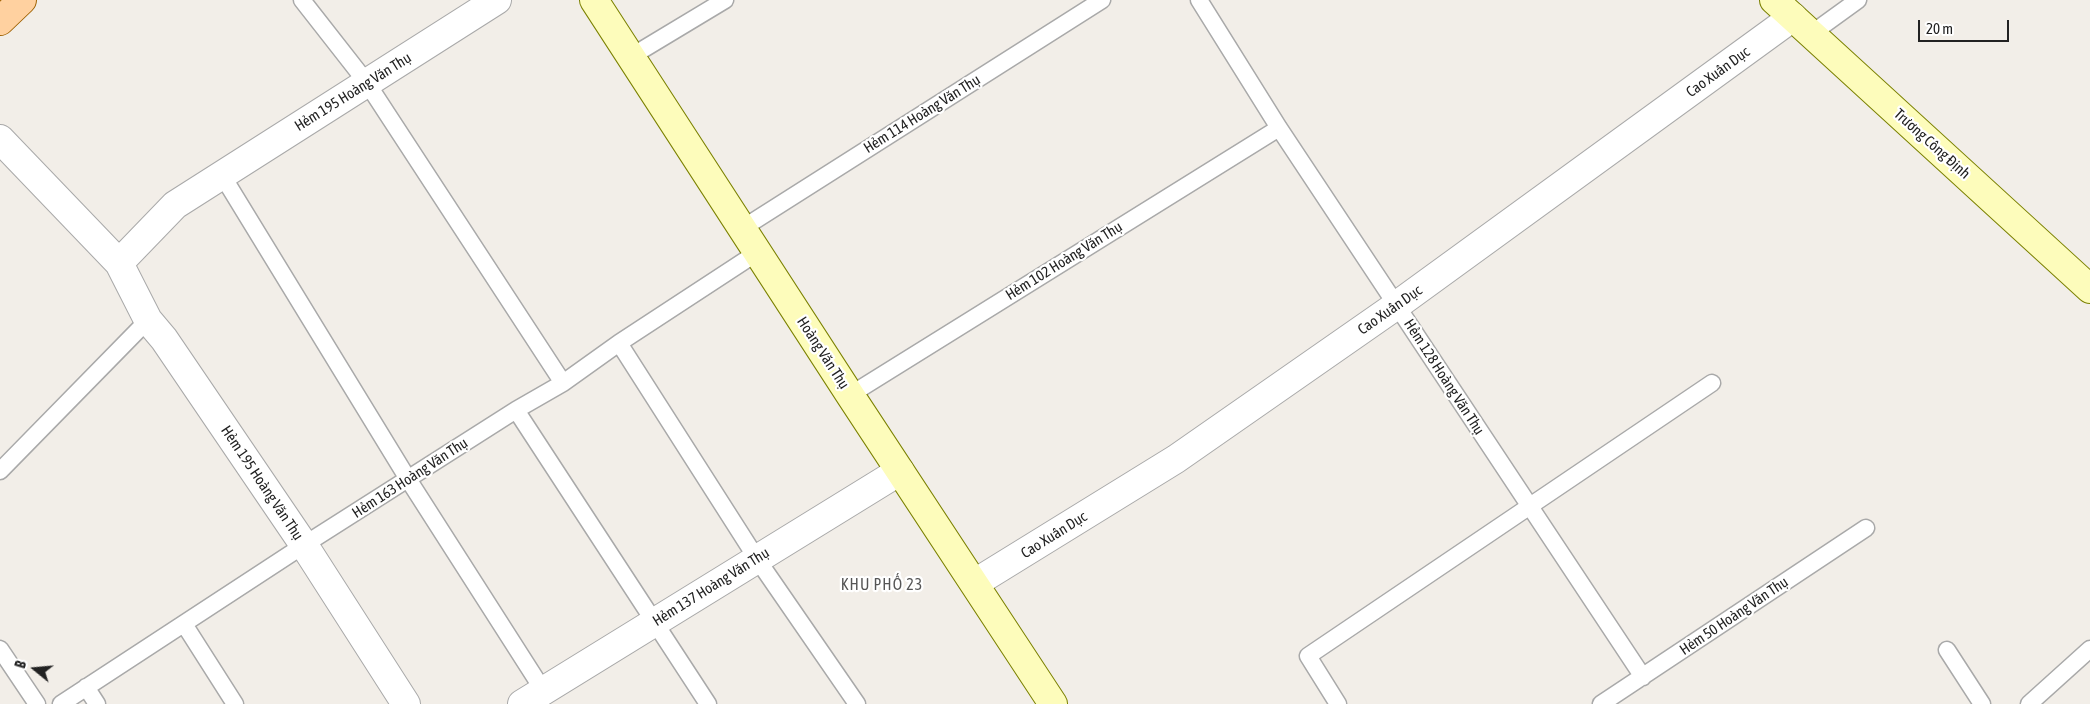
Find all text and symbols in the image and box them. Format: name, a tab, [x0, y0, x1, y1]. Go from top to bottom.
scale bar	[1920, 10, 2011, 42]
text: 20 m	[1926, 20, 1953, 37]
street label: Cao Xuân Dục	[1683, 43, 1753, 101]
street label: Hẻm 195 Hoàng Văn Thụ	[291, 49, 415, 135]
street label: Hẻm 114 Hoàng Văn Thụ	[860, 71, 984, 157]
street label: Trương Công Định	[1890, 105, 1974, 183]
street label: Hẻm 102 Hoàng Văn Thụ	[1002, 218, 1126, 304]
street label: Cao Xuân Dục	[1354, 281, 1426, 339]
street label: Hoàng Văn Thụ	[793, 313, 853, 393]
street label: Hẻm 128 Hoàng Văn Thụ	[1400, 316, 1488, 438]
street label: Hẻm 195 Hoàng Văn Thụ	[217, 422, 307, 544]
street label: Hẻm 163 Hoàng Văn Thụ	[349, 434, 471, 522]
street label: Cao Xuân Dục	[1018, 508, 1090, 562]
street label: Hẻm 137 Hoàng Văn Thụ	[649, 544, 773, 630]
street label: Hẻm 50 Hoàng Văn Thụ	[1676, 573, 1792, 659]
district label: KHU PHỐ 23	[840, 575, 924, 595]
north arrow	[10, 644, 60, 694]
text: B	[12, 659, 29, 670]

